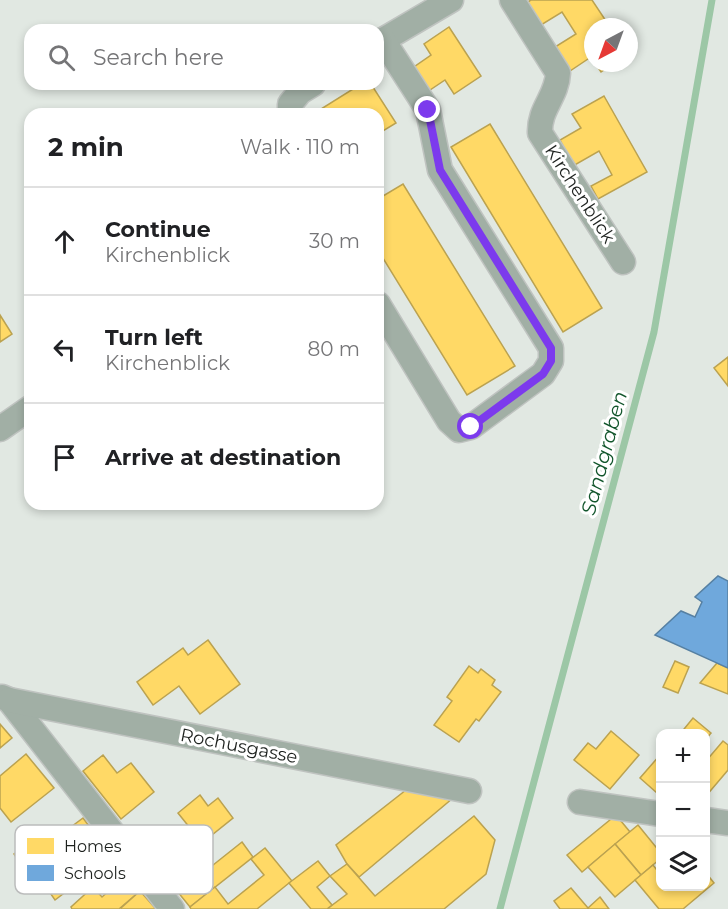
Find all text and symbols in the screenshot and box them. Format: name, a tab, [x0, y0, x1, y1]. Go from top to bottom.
north arrow	[584, 18, 638, 72]
search box	[24, 24, 384, 90]
icon: search	[45, 41, 78, 74]
text: Search here	[93, 44, 224, 71]
route end	[414, 96, 440, 122]
text: 2 min	[48, 131, 124, 163]
text: Walk · 110 m	[240, 135, 360, 159]
street label: Kirchenblick	[540, 141, 620, 247]
text: Continue	[105, 216, 211, 243]
icon: ahead	[48, 225, 81, 258]
text: 30 m	[309, 229, 360, 253]
text: Kirchenblick	[105, 243, 230, 267]
text: Turn left	[105, 324, 203, 351]
icon: left	[48, 333, 81, 366]
text: 80 m	[308, 337, 360, 361]
text: Kirchenblick	[105, 351, 230, 375]
water label: Sandgraben	[576, 388, 632, 518]
route start	[457, 413, 483, 439]
icon: arrive	[48, 441, 81, 474]
text: Arrive at destination	[105, 444, 341, 471]
street label: Rochusgasse	[179, 724, 299, 768]
map controls	[656, 729, 710, 891]
button: +	[656, 729, 710, 783]
button: −	[656, 783, 710, 837]
legend	[15, 825, 213, 894]
text: Homes	[64, 837, 122, 856]
button: layers	[656, 837, 710, 891]
text: Schools	[64, 864, 126, 883]

